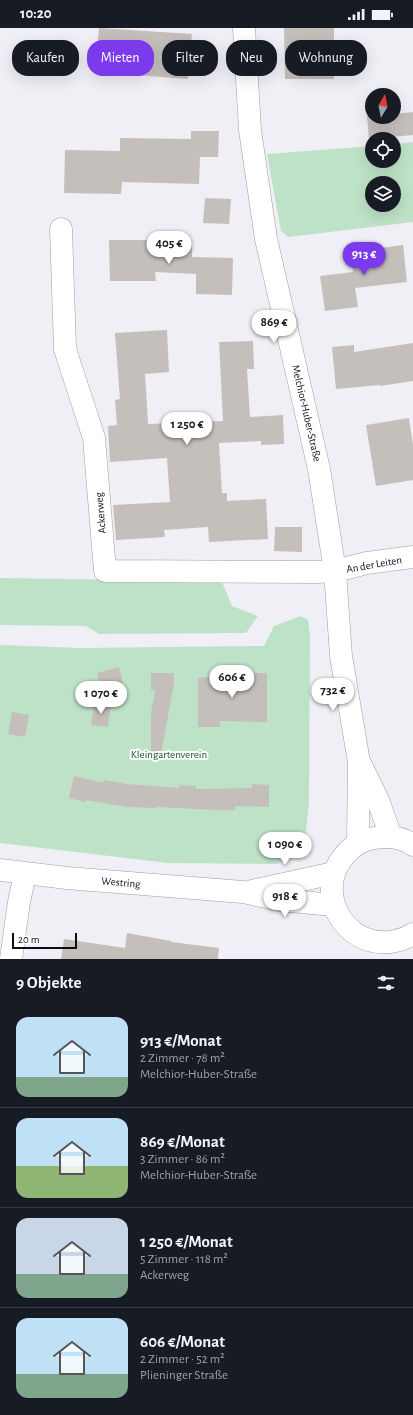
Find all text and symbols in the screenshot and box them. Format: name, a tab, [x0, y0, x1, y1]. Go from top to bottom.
text: 10:20	[20, 6, 52, 21]
chip: Kaufen	[12, 40, 79, 76]
chip: Mieten	[87, 40, 154, 76]
chip: Filter	[162, 40, 218, 76]
chip: Neu	[226, 40, 277, 76]
chip: Wohnung	[285, 40, 367, 76]
north arrow	[365, 88, 401, 124]
map controls	[365, 88, 401, 212]
button: locate	[365, 132, 401, 168]
button: layers	[365, 176, 401, 212]
pin: 405 €	[141, 231, 197, 265]
text: 405 €	[156, 237, 182, 250]
pin: 913 €	[336, 242, 392, 276]
text: 913 €	[352, 248, 376, 261]
pin: 869 €	[246, 310, 302, 344]
text: 869 €	[260, 316, 288, 329]
street label: Melchior-Huber-Straße	[290, 364, 323, 463]
pin: 1 250 €	[150, 412, 224, 446]
text: 1 250 €	[170, 418, 204, 431]
street label: Ackerweg	[93, 491, 108, 534]
street label: An der Leiten	[345, 554, 403, 575]
pin: 606 €	[204, 665, 260, 699]
text: 606 €	[218, 671, 246, 684]
pin: 732 €	[305, 678, 361, 712]
pin: 1 070 €	[64, 681, 138, 715]
text: 732 €	[320, 684, 346, 697]
text: 1 070 €	[84, 687, 118, 700]
park label: Kleingartenverein	[131, 749, 207, 760]
pin: 1 090 €	[248, 832, 322, 866]
text: 1 090 €	[268, 838, 302, 851]
street label: Westring	[101, 875, 142, 890]
pin: 918 €	[257, 884, 313, 918]
text: 918 €	[272, 890, 298, 903]
scale bar	[12, 931, 77, 950]
text: 20 m	[18, 934, 39, 945]
icon: filters	[375, 972, 397, 994]
text: 9 Objekte	[16, 974, 81, 991]
text: 913 €/Monat	[140, 1032, 221, 1049]
icon: home	[48, 1033, 96, 1081]
text: 2 Zimmer · 78 m²	[140, 1052, 225, 1065]
text: Melchior-Huber-Straße	[140, 1068, 257, 1081]
text: 869 €/Monat	[140, 1133, 225, 1150]
icon: home	[48, 1134, 96, 1182]
text: 3 Zimmer · 86 m²	[140, 1153, 225, 1166]
text: Melchior-Huber-Straße	[140, 1169, 257, 1182]
text: 1 250 €/Monat	[140, 1233, 233, 1250]
icon: home	[48, 1234, 96, 1282]
text: 5 Zimmer · 118 m²	[140, 1253, 228, 1266]
text: Ackerweg	[140, 1269, 189, 1282]
text: 606 €/Monat	[140, 1333, 225, 1350]
icon: home	[48, 1334, 96, 1382]
text: 2 Zimmer · 52 m²	[140, 1353, 225, 1366]
text: Plieninger Straße	[140, 1369, 228, 1382]

